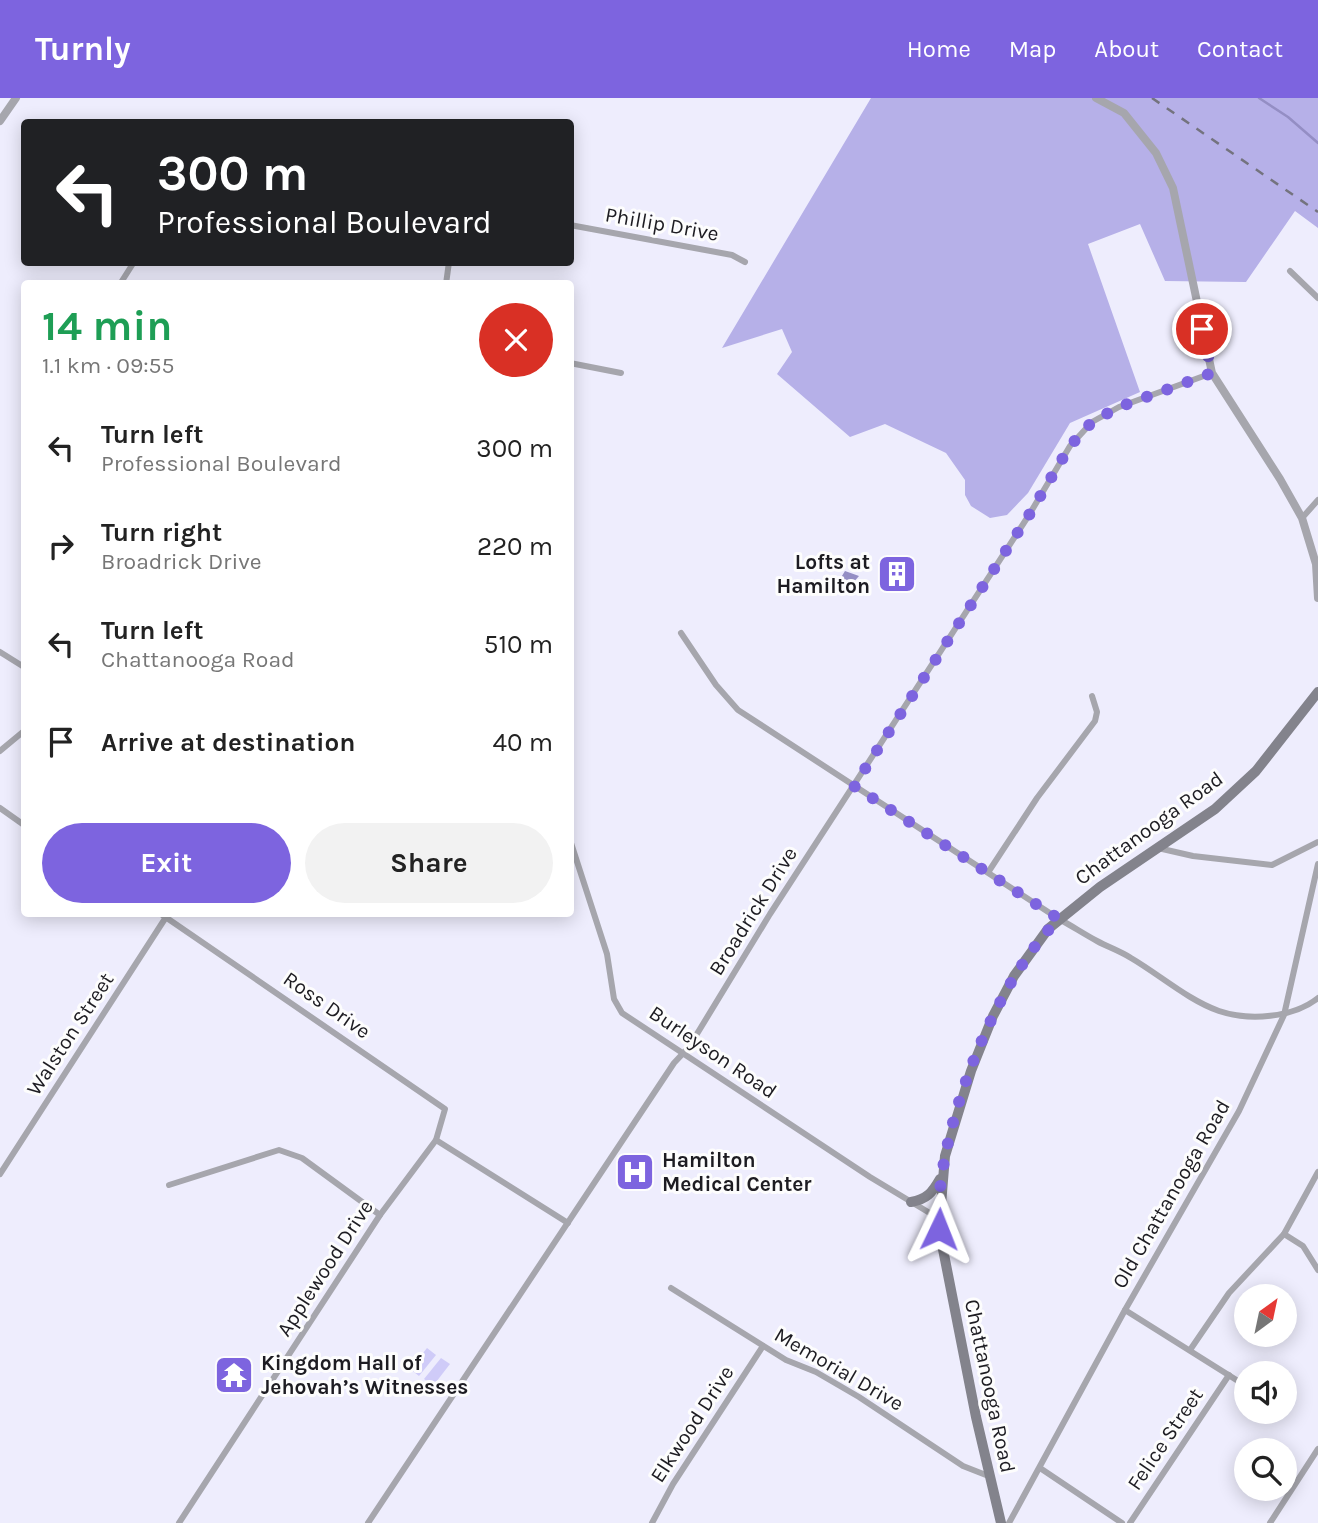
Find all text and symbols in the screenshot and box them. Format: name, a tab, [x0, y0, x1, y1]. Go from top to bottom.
text: Turnly	[35, 30, 131, 68]
text: Home	[907, 35, 971, 63]
text: Map	[1009, 35, 1056, 63]
text: About	[1094, 35, 1159, 63]
text: Contact	[1197, 35, 1283, 63]
text: 300 m	[157, 145, 308, 202]
icon: left	[42, 147, 133, 238]
street label: Phillip Drive	[603, 202, 721, 246]
text: Professional Boulevard	[157, 204, 492, 241]
pin	[1172, 299, 1232, 359]
text: 14 min	[42, 301, 172, 351]
button: close	[479, 303, 553, 377]
icon: arrive	[1183, 310, 1221, 348]
text: 1.1 km · 09:55	[42, 352, 175, 379]
text: Turn left	[101, 419, 203, 450]
icon: left	[42, 429, 80, 467]
text: 300 m	[476, 433, 553, 464]
text: Professional Boulevard	[101, 450, 342, 477]
text: Turn right	[101, 517, 222, 548]
icon: right	[42, 527, 80, 565]
text: 220 m	[477, 531, 553, 562]
text: Broadrick Drive	[101, 548, 262, 575]
place label: Lofts at Hamilton	[776, 550, 870, 598]
building icon: Lofts at Hamilton	[876, 553, 918, 595]
text: Turn left	[101, 615, 203, 646]
icon: left	[42, 625, 80, 663]
text: 510 m	[484, 629, 553, 660]
text: Chattanooga Road	[101, 646, 295, 673]
icon: arrive	[42, 723, 80, 761]
text: Arrive at destination	[101, 727, 355, 758]
text: 40 m	[493, 727, 553, 758]
street label: Chattanooga Road	[1070, 766, 1228, 890]
button: Exit	[42, 823, 291, 903]
button: Share	[305, 823, 553, 903]
street label: Broadrick Drive	[704, 842, 802, 980]
street label: Ross Drive	[279, 966, 375, 1044]
street label: Walston Street	[21, 968, 119, 1100]
street label: Burleyson Road	[645, 1001, 781, 1103]
street label: Old Chattanooga Road	[1107, 1095, 1235, 1293]
place label: Hamilton Medical Center	[662, 1148, 812, 1196]
hospital icon: Hamilton Medical Center	[614, 1151, 656, 1193]
position arrow	[902, 1192, 976, 1266]
street label: Applewood Drive	[272, 1195, 378, 1341]
north arrow	[1234, 1284, 1297, 1348]
map controls	[1234, 1284, 1297, 1501]
street label: Chattanooga Road	[960, 1297, 1020, 1475]
street label: Memorial Drive	[770, 1322, 908, 1416]
place label: Kingdom Hall of Jehovah’s Witnesses	[261, 1351, 468, 1399]
temple icon: Kingdom Hall of Jehovah’s Witnesses	[213, 1354, 255, 1396]
street label: Elkwood Drive	[645, 1361, 739, 1487]
button: sound	[1234, 1361, 1297, 1424]
street label: Felice Street	[1122, 1383, 1208, 1494]
button: search	[1234, 1438, 1297, 1501]

